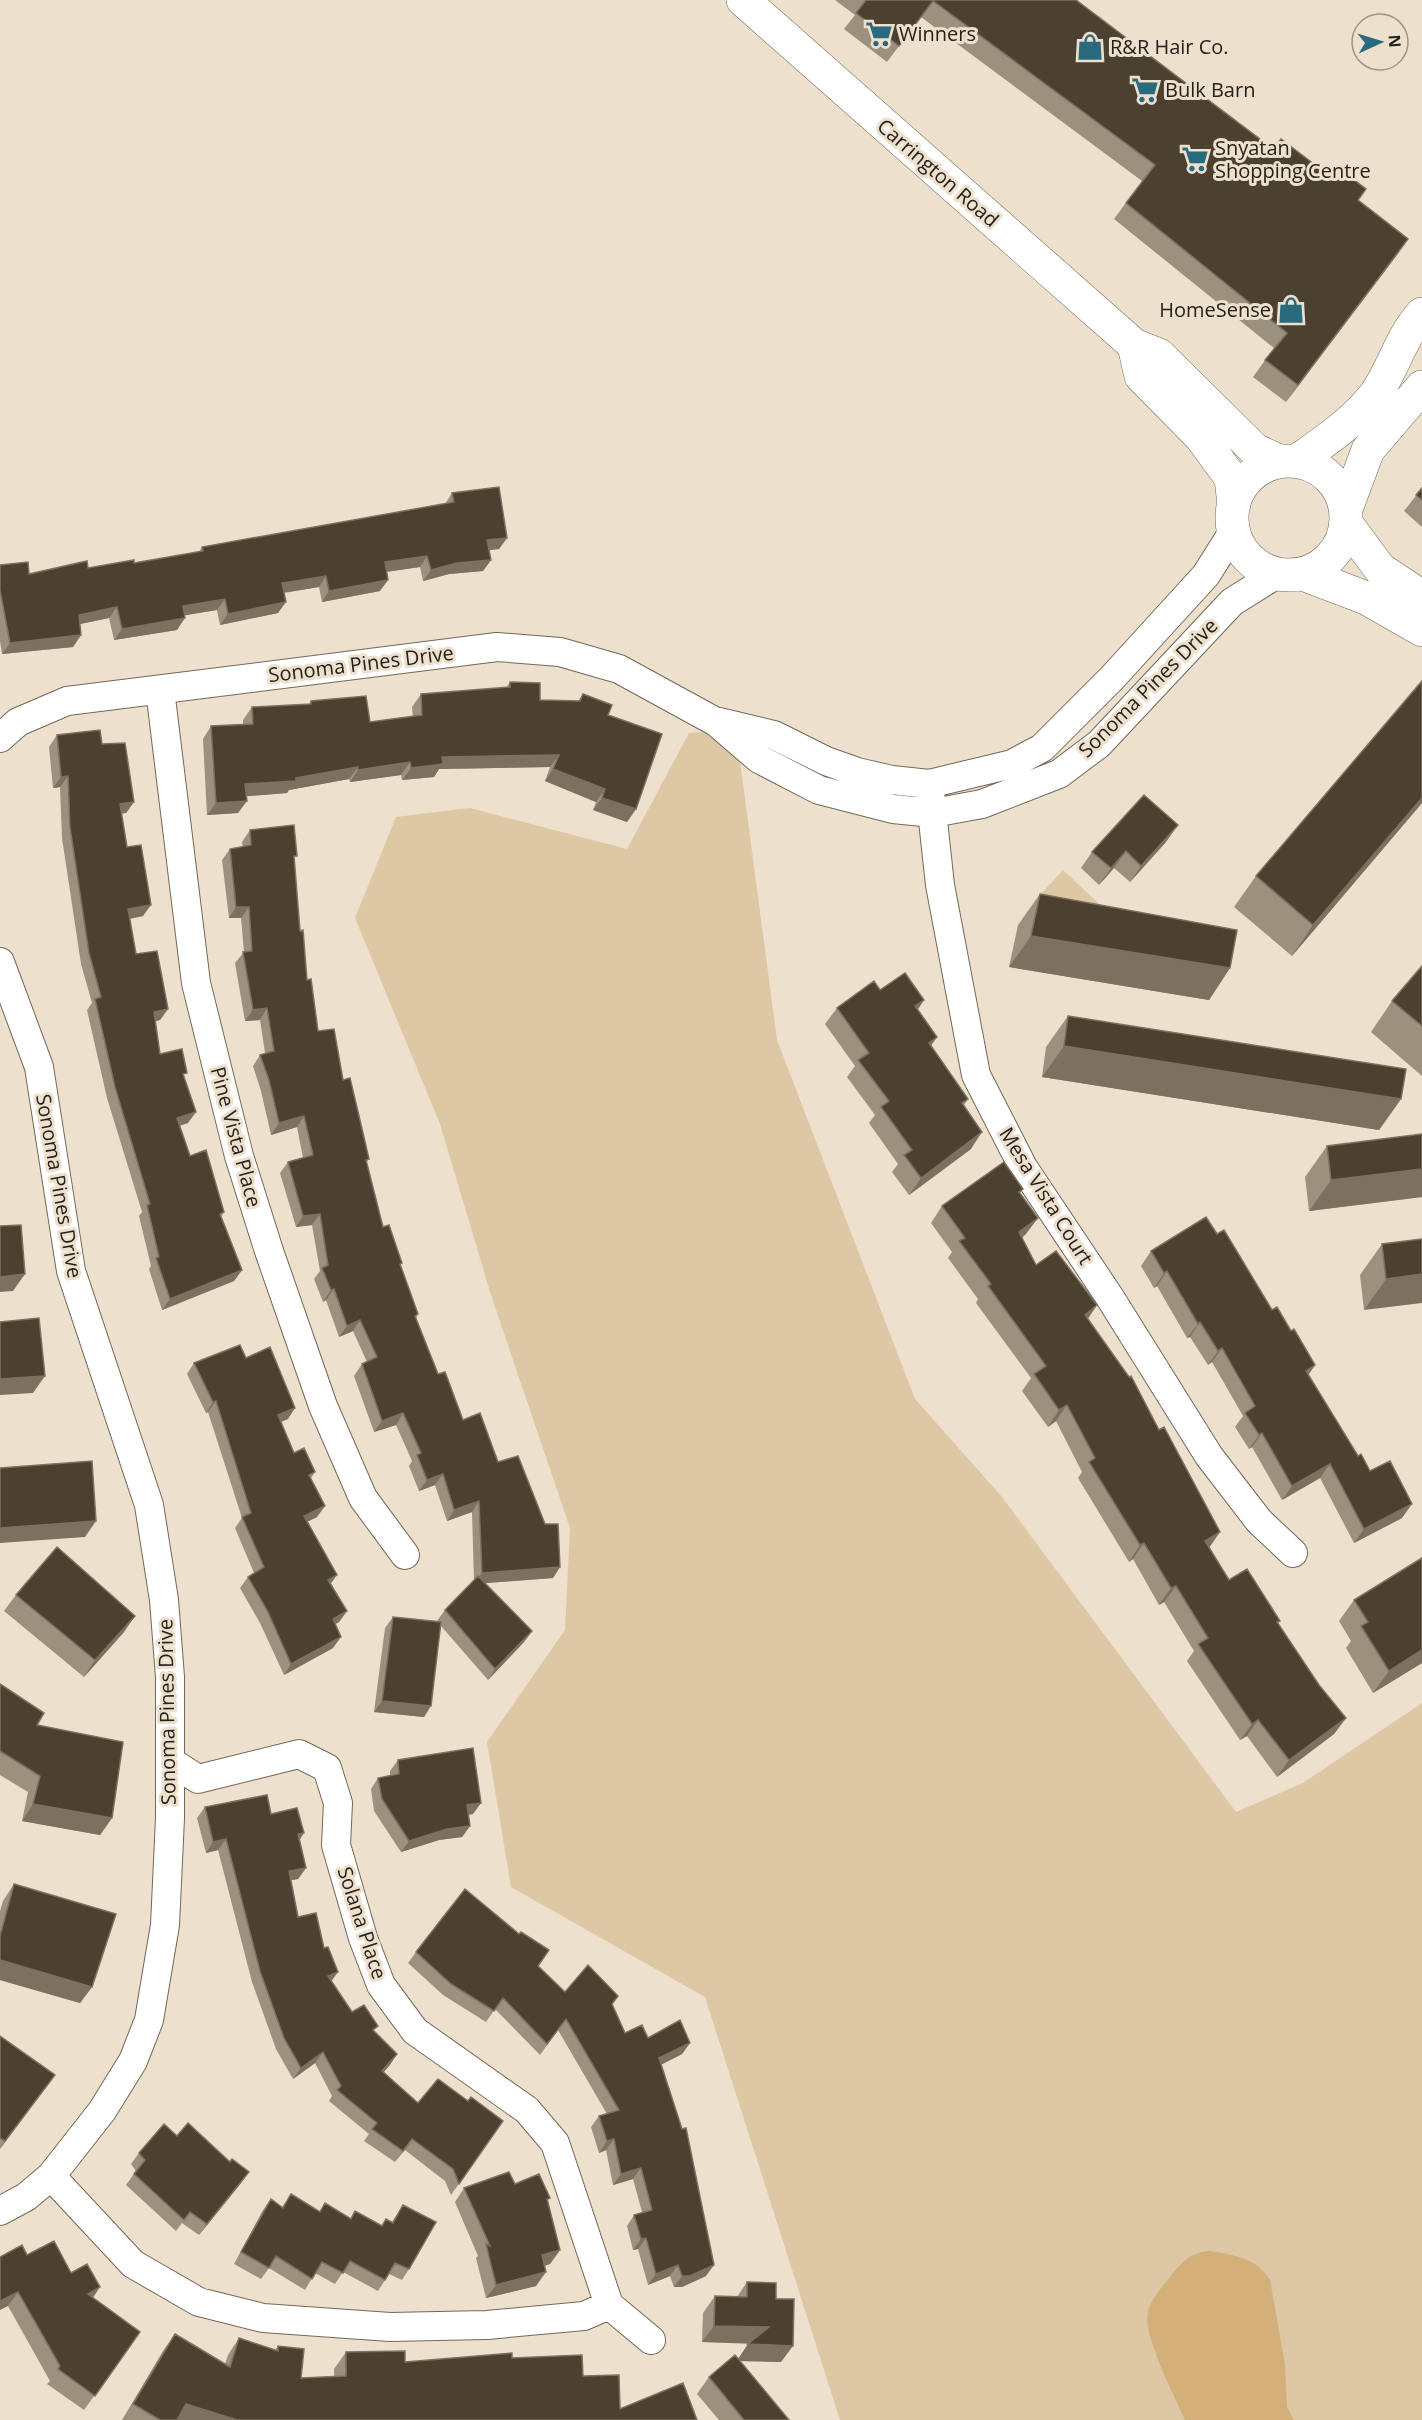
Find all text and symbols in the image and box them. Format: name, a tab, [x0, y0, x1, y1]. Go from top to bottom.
north arrow	[1350, 12, 1410, 72]
supermarket icon: Winners	[864, 19, 894, 49]
place label: Winners	[899, 20, 976, 47]
shop icon: R&R Hair Co.	[1075, 32, 1105, 62]
place label: R&R Hair Co.	[1110, 33, 1229, 60]
text: N	[1384, 34, 1406, 48]
supermarket icon: Bulk Barn	[1130, 75, 1160, 105]
place label: Bulk Barn	[1165, 76, 1255, 103]
street label: Carrington Road	[872, 112, 1005, 233]
place label: Snyatan Shopping Centre	[1215, 134, 1371, 184]
supermarket icon: Snyatan Shopping Centre	[1180, 144, 1210, 174]
shop icon: HomeSense	[1276, 295, 1306, 325]
place label: HomeSense	[1159, 296, 1271, 323]
street label: Sonoma Pines Drive	[1072, 612, 1223, 763]
street label: Sonoma Pines Drive	[267, 639, 455, 688]
street label: Pine Vista Place	[205, 1063, 268, 1210]
street label: Sonoma Pines Drive	[30, 1092, 89, 1280]
street label: Mesa Vista Court	[993, 1122, 1100, 1270]
street label: Sonoma Pines Drive	[151, 1619, 182, 1805]
street label: Solana Place	[332, 1863, 393, 1983]

